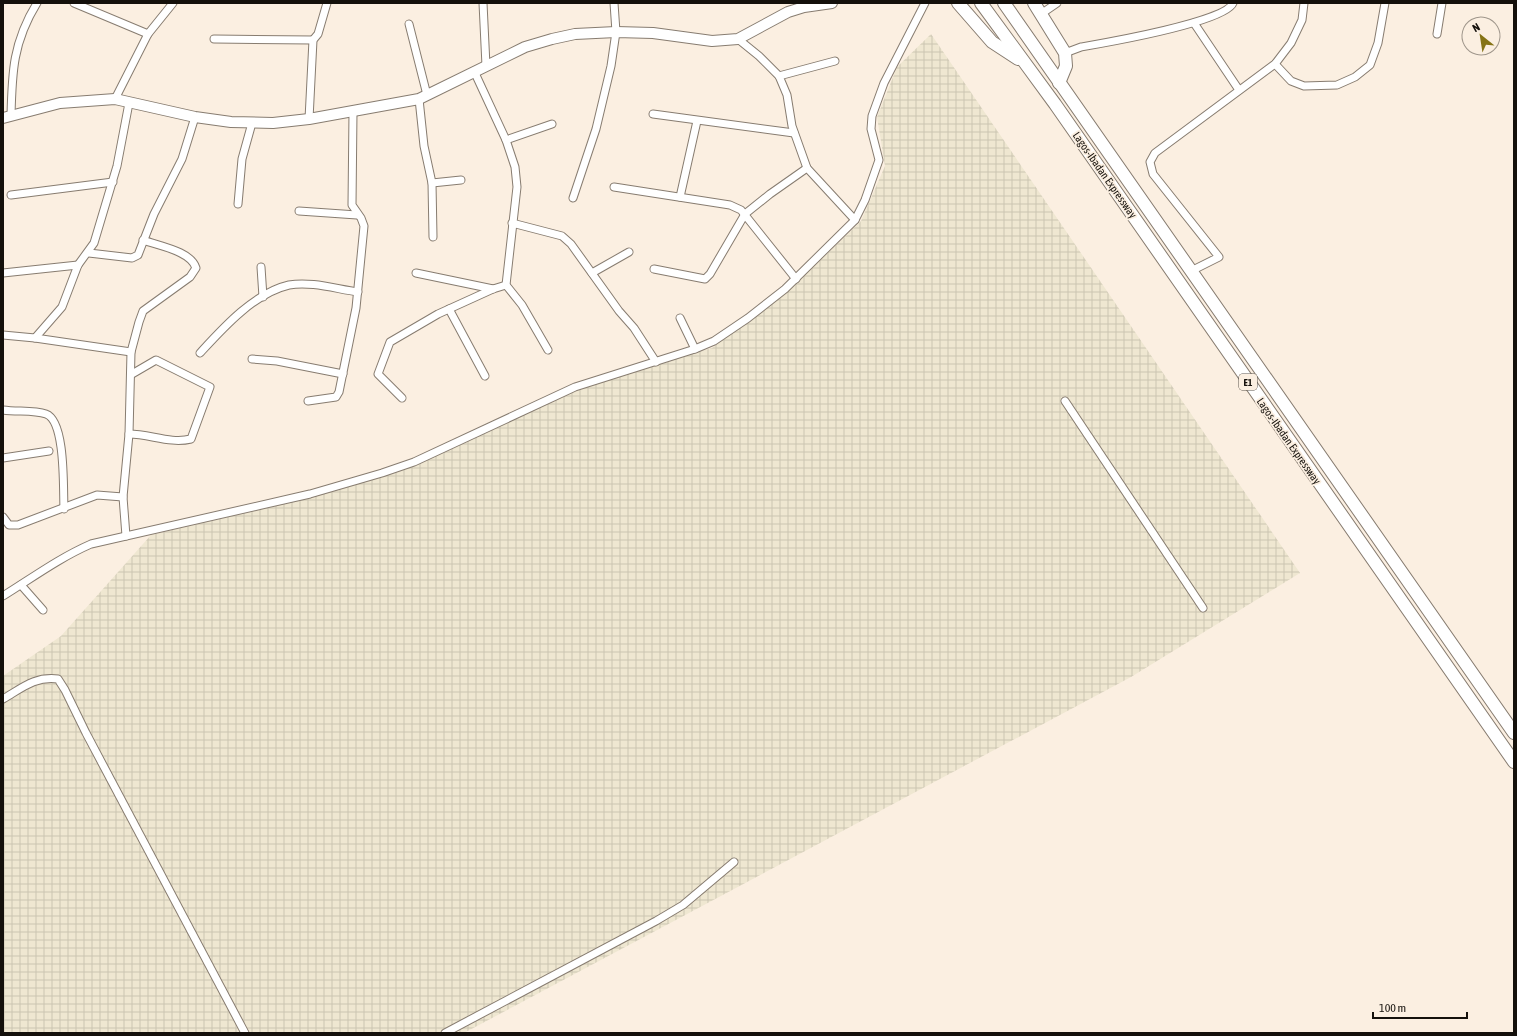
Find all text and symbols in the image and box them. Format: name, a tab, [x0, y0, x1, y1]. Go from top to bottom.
north arrow	[1461, 16, 1501, 56]
text: N	[1470, 21, 1482, 34]
street label: Lagos-Ibadan Expressway	[1071, 130, 1140, 221]
road number: E1	[1239, 374, 1257, 390]
street label: Lagos-Ibadan Expressway	[1255, 396, 1324, 487]
scale bar	[1373, 994, 1467, 1020]
text: 100 m	[1379, 1001, 1406, 1015]

